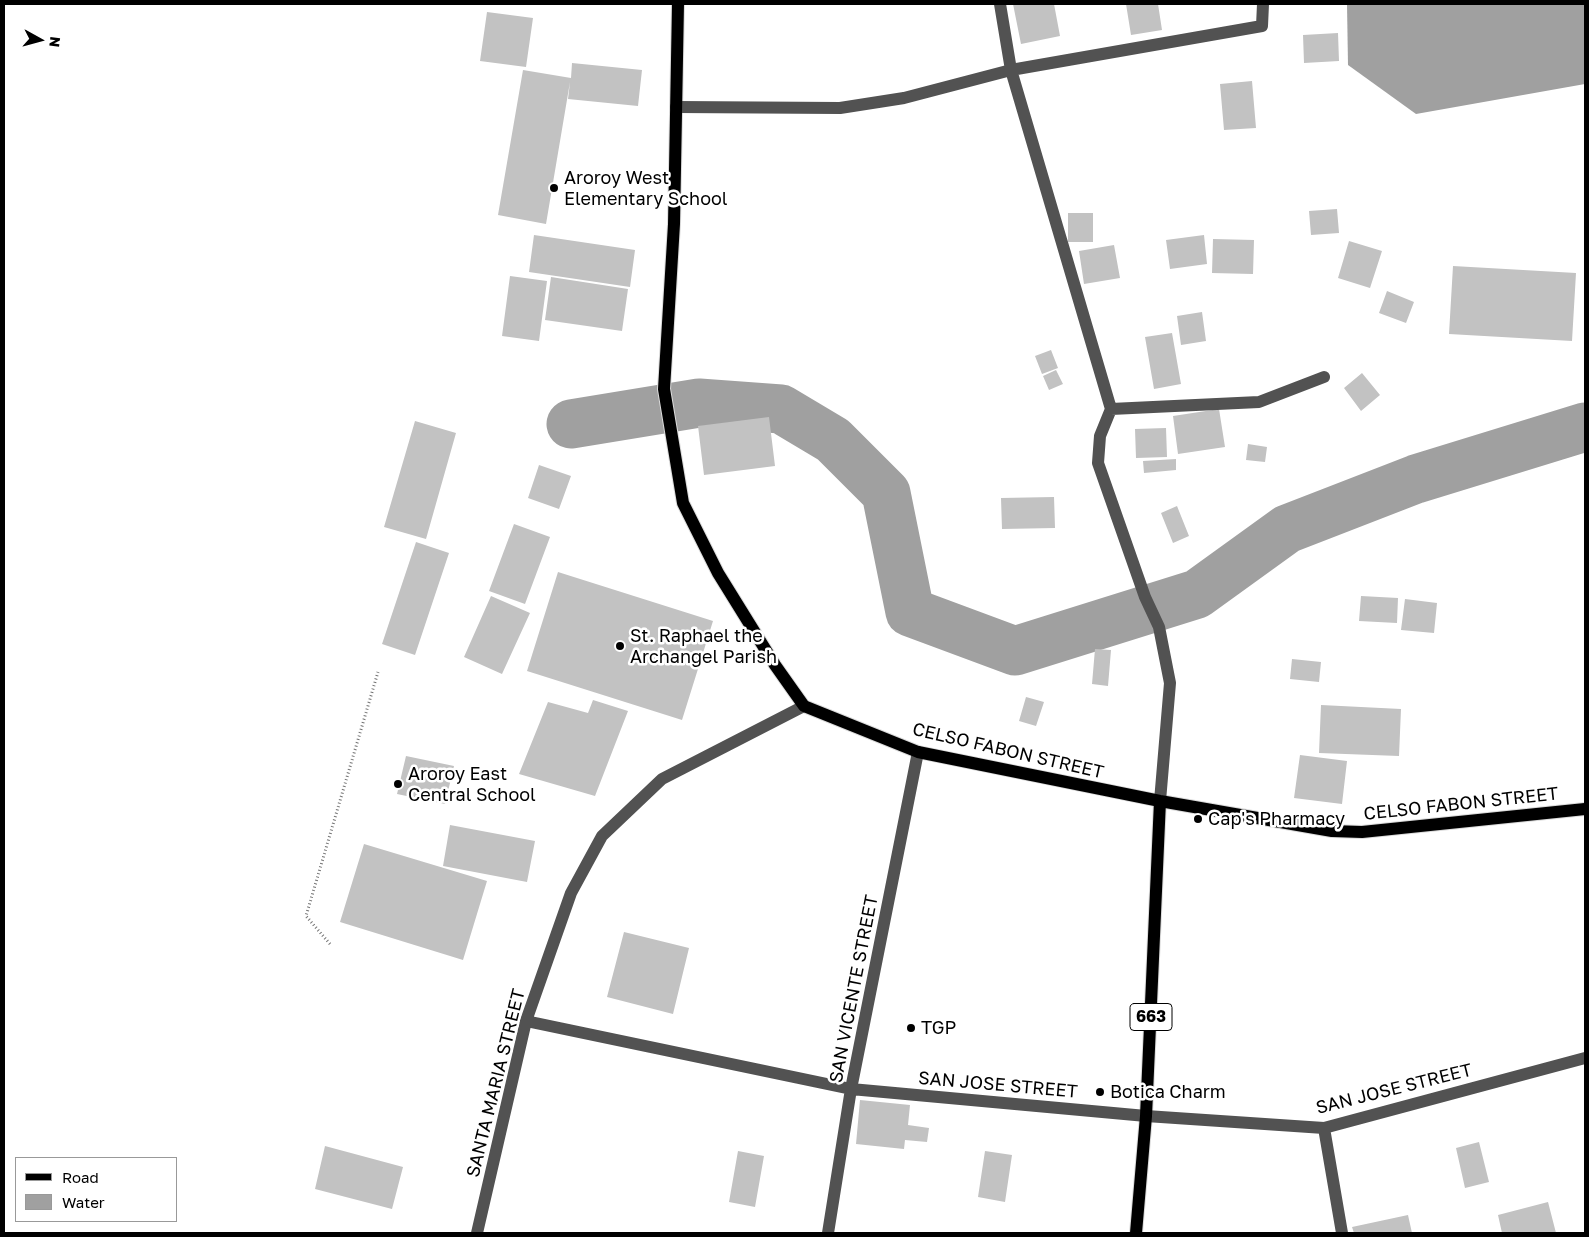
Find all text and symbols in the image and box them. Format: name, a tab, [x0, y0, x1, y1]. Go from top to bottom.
north arrow	[15, 15, 65, 65]
text: N	[46, 36, 64, 48]
place label: Aroroy West Elementary School	[564, 167, 728, 210]
marker: Aroroy West Elementary School	[548, 182, 560, 194]
place label: St. Raphael the Archangel Parish	[630, 625, 777, 668]
marker: St. Raphael the Archangel Parish	[614, 640, 626, 652]
street label: CELSO FABON STREET	[910, 718, 1106, 784]
place label: Aroroy East Central School	[408, 763, 536, 806]
marker: Aroroy East Central School	[392, 778, 404, 790]
street label: CELSO FABON STREET	[1363, 783, 1559, 825]
place label: Cap's Pharmacy	[1208, 808, 1345, 830]
marker: Cap's Pharmacy	[1192, 813, 1204, 825]
street label: SAN VICENTE STREET	[825, 893, 883, 1085]
street label: SANTA MARIA STREET	[462, 987, 530, 1179]
road number: 663	[1130, 1004, 1172, 1030]
place label: TGP	[921, 1017, 956, 1039]
marker: TGP	[905, 1022, 917, 1034]
street label: SAN JOSE STREET	[1314, 1059, 1474, 1119]
street label: SAN JOSE STREET	[917, 1067, 1079, 1103]
place label: Botica Charm	[1110, 1081, 1226, 1103]
marker: Botica Charm	[1094, 1086, 1106, 1098]
legend	[15, 1157, 178, 1222]
text: Road	[62, 1168, 99, 1186]
text: Water	[62, 1193, 105, 1211]

